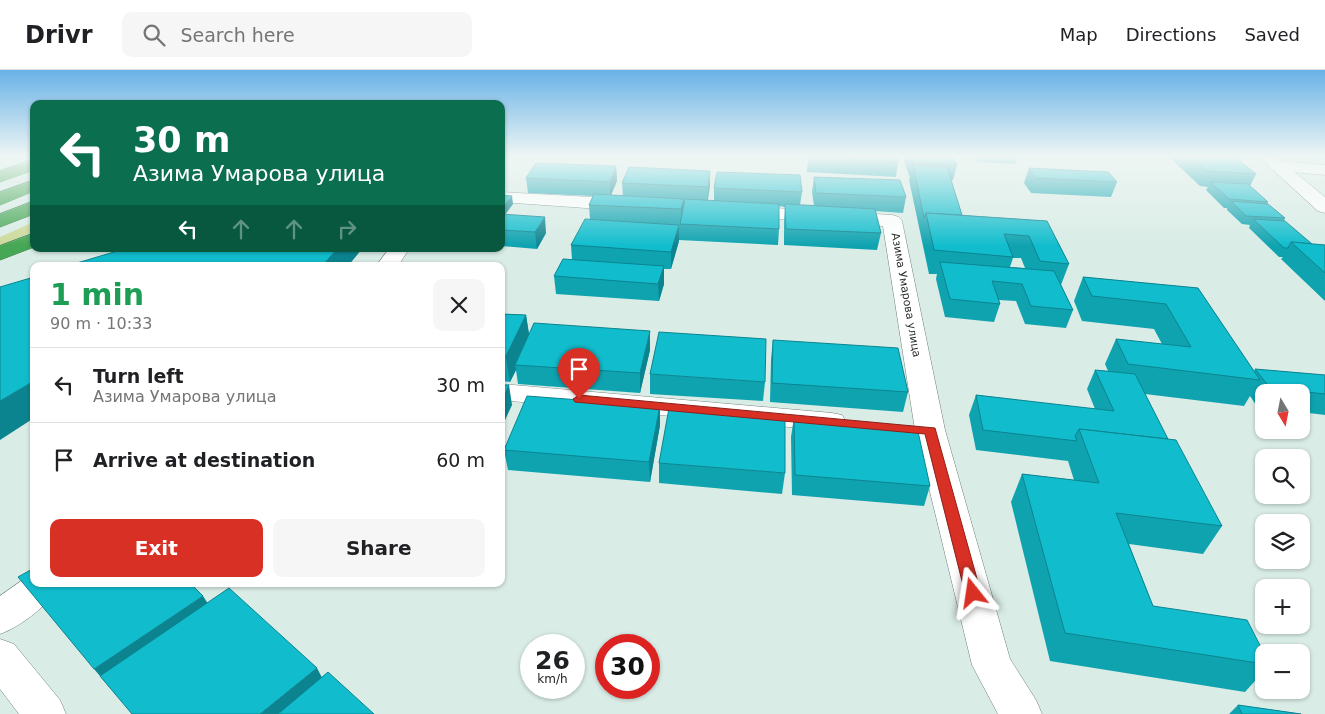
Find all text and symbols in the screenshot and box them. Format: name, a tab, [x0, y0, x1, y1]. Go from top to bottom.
search box	[122, 12, 472, 57]
text: Drivr	[25, 21, 92, 49]
icon: search	[140, 21, 168, 49]
text: Search here	[180, 24, 295, 46]
text: Map	[1060, 24, 1098, 45]
text: Directions	[1126, 24, 1216, 45]
text: Saved	[1244, 24, 1300, 45]
icon: left	[50, 120, 115, 185]
text: 30 m	[133, 120, 230, 160]
text: Азима Умарова улица	[133, 161, 385, 186]
icon: left	[174, 215, 202, 243]
icon: ahead	[227, 215, 255, 243]
icon: ahead	[280, 215, 308, 243]
icon: right	[333, 215, 361, 243]
street label: Азима Умарова улица	[889, 232, 923, 358]
text: 1 min	[50, 277, 144, 312]
button: close	[433, 279, 485, 331]
text: 90 m · 10:33	[50, 314, 152, 333]
pin	[558, 348, 600, 399]
icon: arrive	[565, 355, 593, 383]
text: Turn left	[93, 365, 184, 387]
icon: left	[50, 371, 78, 399]
text: 30 m	[436, 374, 485, 396]
north arrow	[1255, 384, 1310, 439]
map controls	[1255, 384, 1310, 699]
text: Азима Умарова улица	[93, 387, 277, 406]
icon: arrive	[50, 446, 78, 474]
text: Arrive at destination	[93, 449, 315, 471]
text: 60 m	[436, 449, 485, 471]
button: search	[1255, 449, 1310, 504]
button: layers	[1255, 514, 1310, 569]
button: Exit	[50, 519, 263, 577]
button: Share	[273, 519, 485, 577]
position arrow	[946, 566, 998, 618]
button: +	[1255, 579, 1310, 634]
speed limit sign: 30	[595, 634, 660, 699]
button: −	[1255, 644, 1310, 699]
text: 26	[535, 646, 570, 675]
text: km/h	[537, 672, 568, 686]

